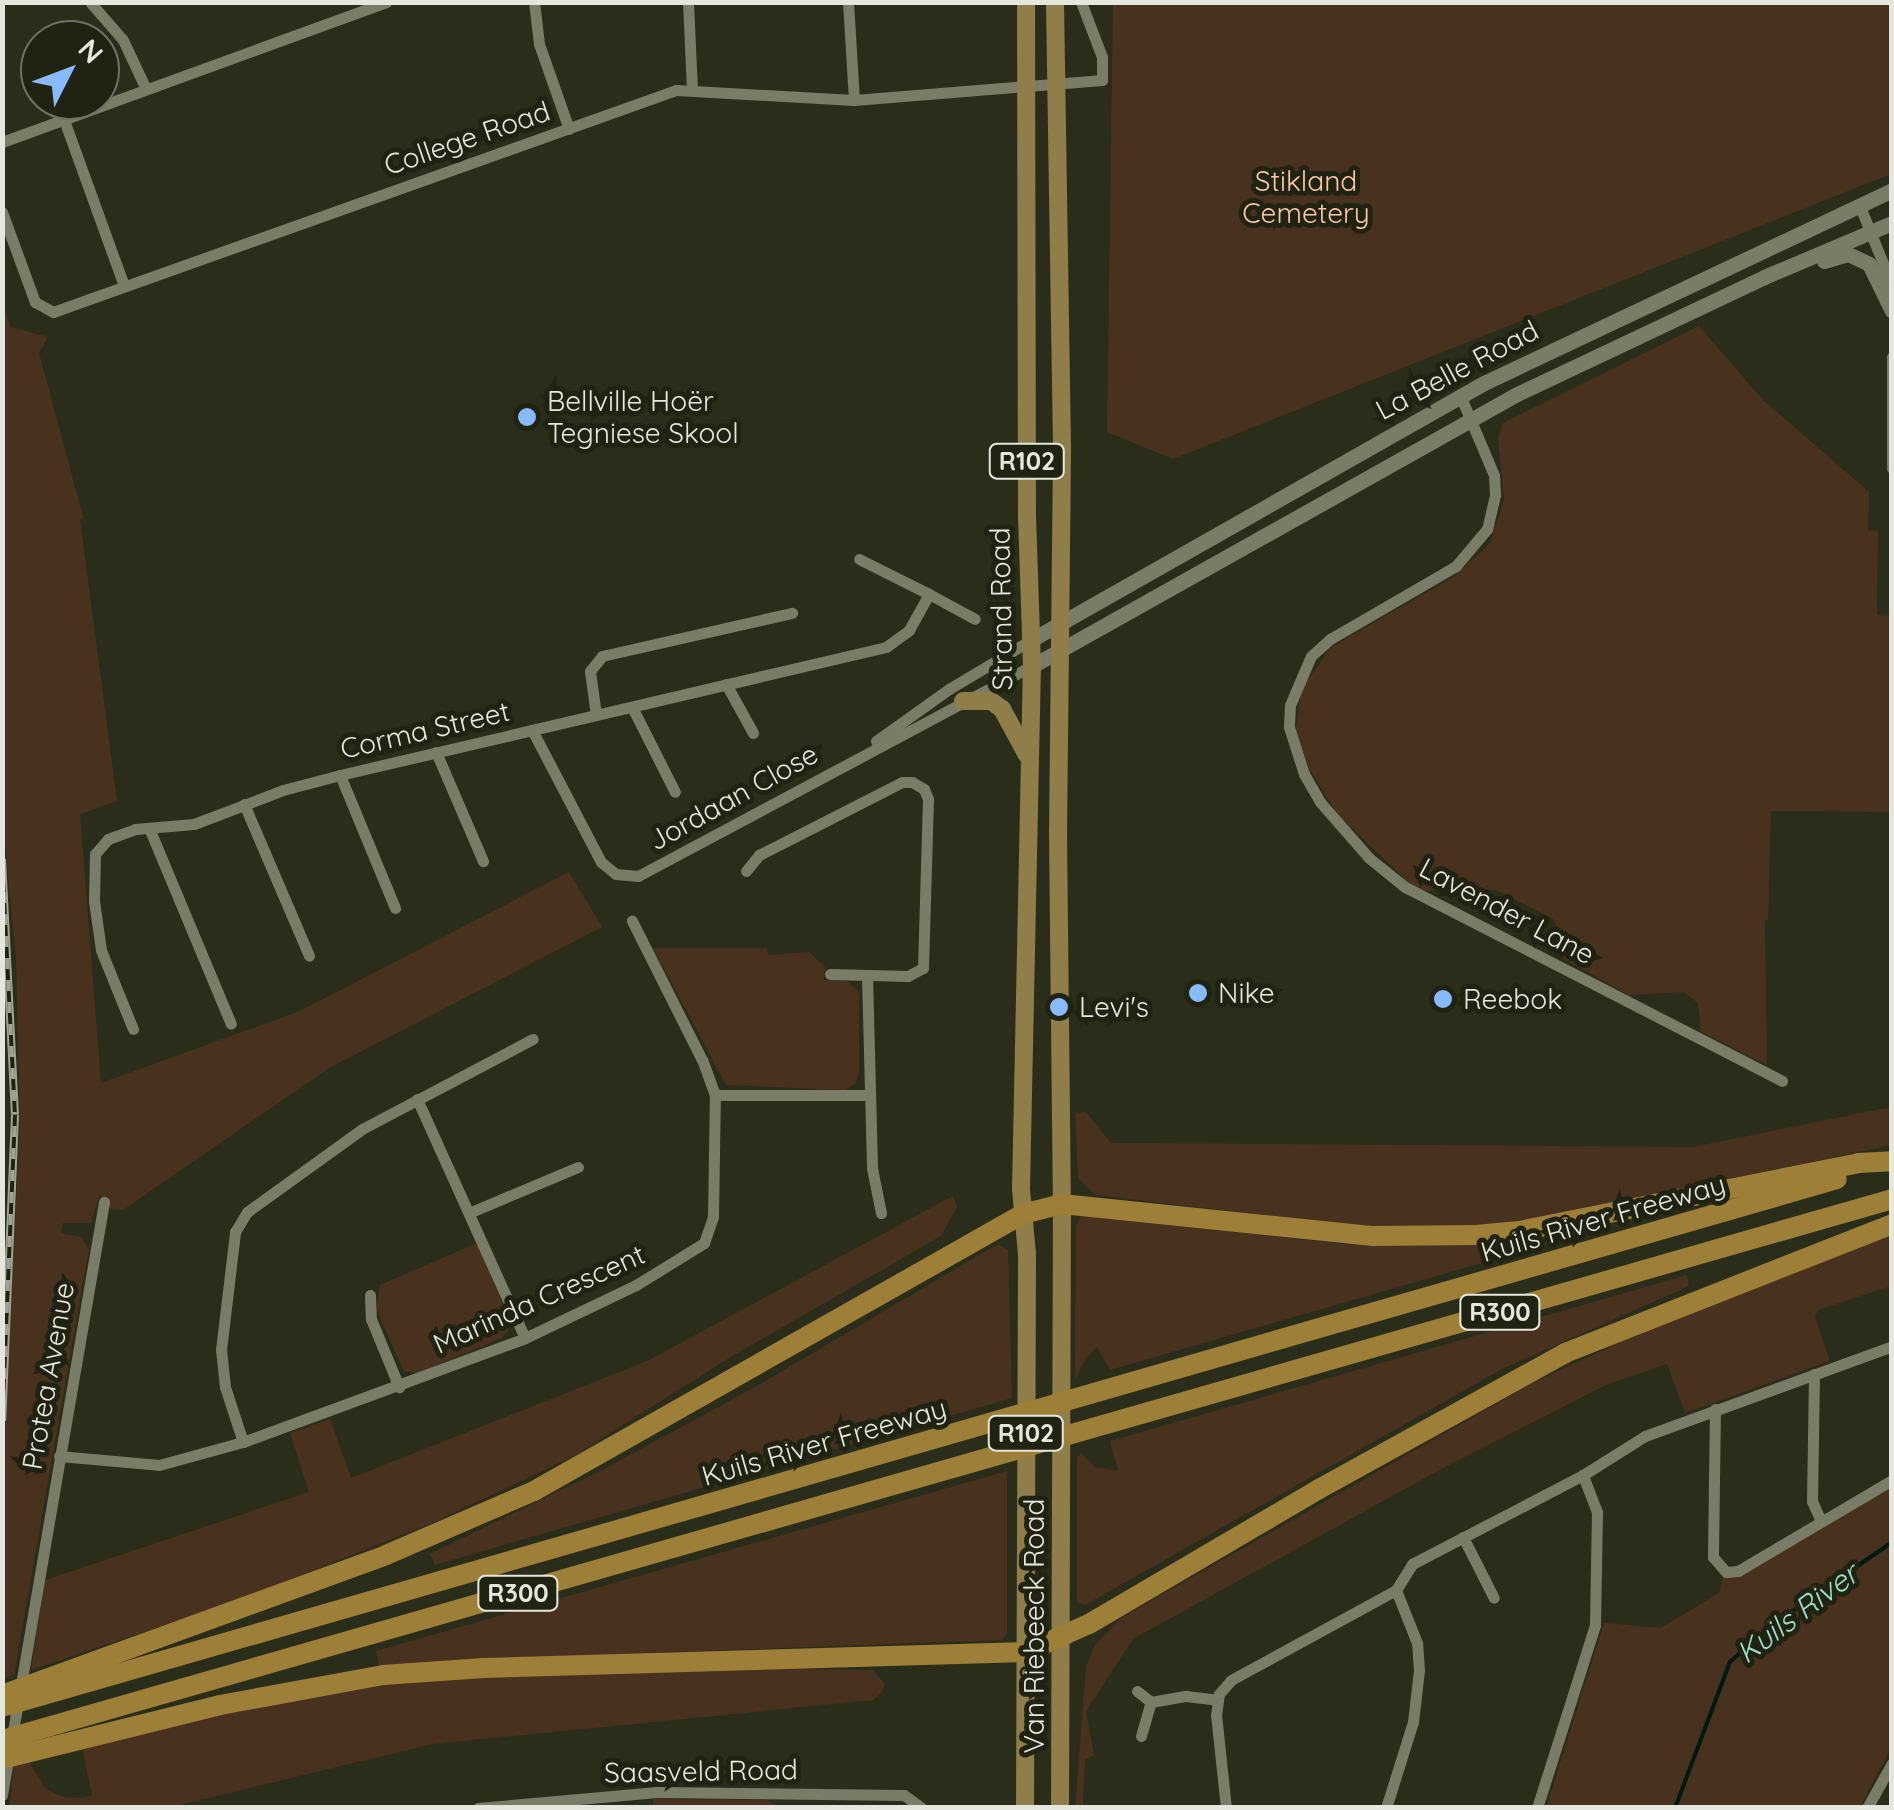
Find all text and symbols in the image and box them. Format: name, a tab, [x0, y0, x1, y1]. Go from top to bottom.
north arrow	[20, 20, 120, 120]
text: N	[71, 32, 111, 70]
street label: College Road	[380, 94, 554, 182]
park label: Stikland Cemetery	[1242, 164, 1370, 230]
street label: La Belle Road	[1370, 313, 1544, 427]
place label: Bellville Hoër Tegniese Skool	[547, 384, 739, 450]
marker: Bellville Hoër Tegniese Skool	[516, 406, 538, 428]
road number: R102	[987, 441, 1067, 481]
street label: Strand Road	[983, 527, 1019, 691]
street label: Corma Street	[337, 694, 513, 766]
street label: Jordaan Close	[642, 737, 824, 857]
street label: Lavender Lane	[1414, 851, 1600, 971]
place label: Nike	[1218, 976, 1275, 1010]
marker: Nike	[1187, 982, 1209, 1004]
place label: Reebok	[1463, 982, 1562, 1016]
marker: Reebok	[1432, 988, 1454, 1010]
place label: Levi's	[1079, 990, 1149, 1024]
marker: Levi's	[1048, 996, 1070, 1018]
street label: Kuils River Freeway	[1477, 1167, 1729, 1269]
street label: Marinda Crescent	[428, 1237, 650, 1361]
street label: Protea Avenue	[15, 1280, 81, 1472]
road number: R300	[1458, 1292, 1542, 1332]
street label: Kuils River Freeway	[698, 1391, 950, 1493]
road number: R102	[986, 1413, 1066, 1453]
street label: Van Riebeeck Road	[1017, 1499, 1051, 1753]
water label: Kuils River	[1729, 1556, 1865, 1670]
road number: R300	[476, 1573, 560, 1613]
street label: Saasveld Road	[604, 1753, 798, 1789]

